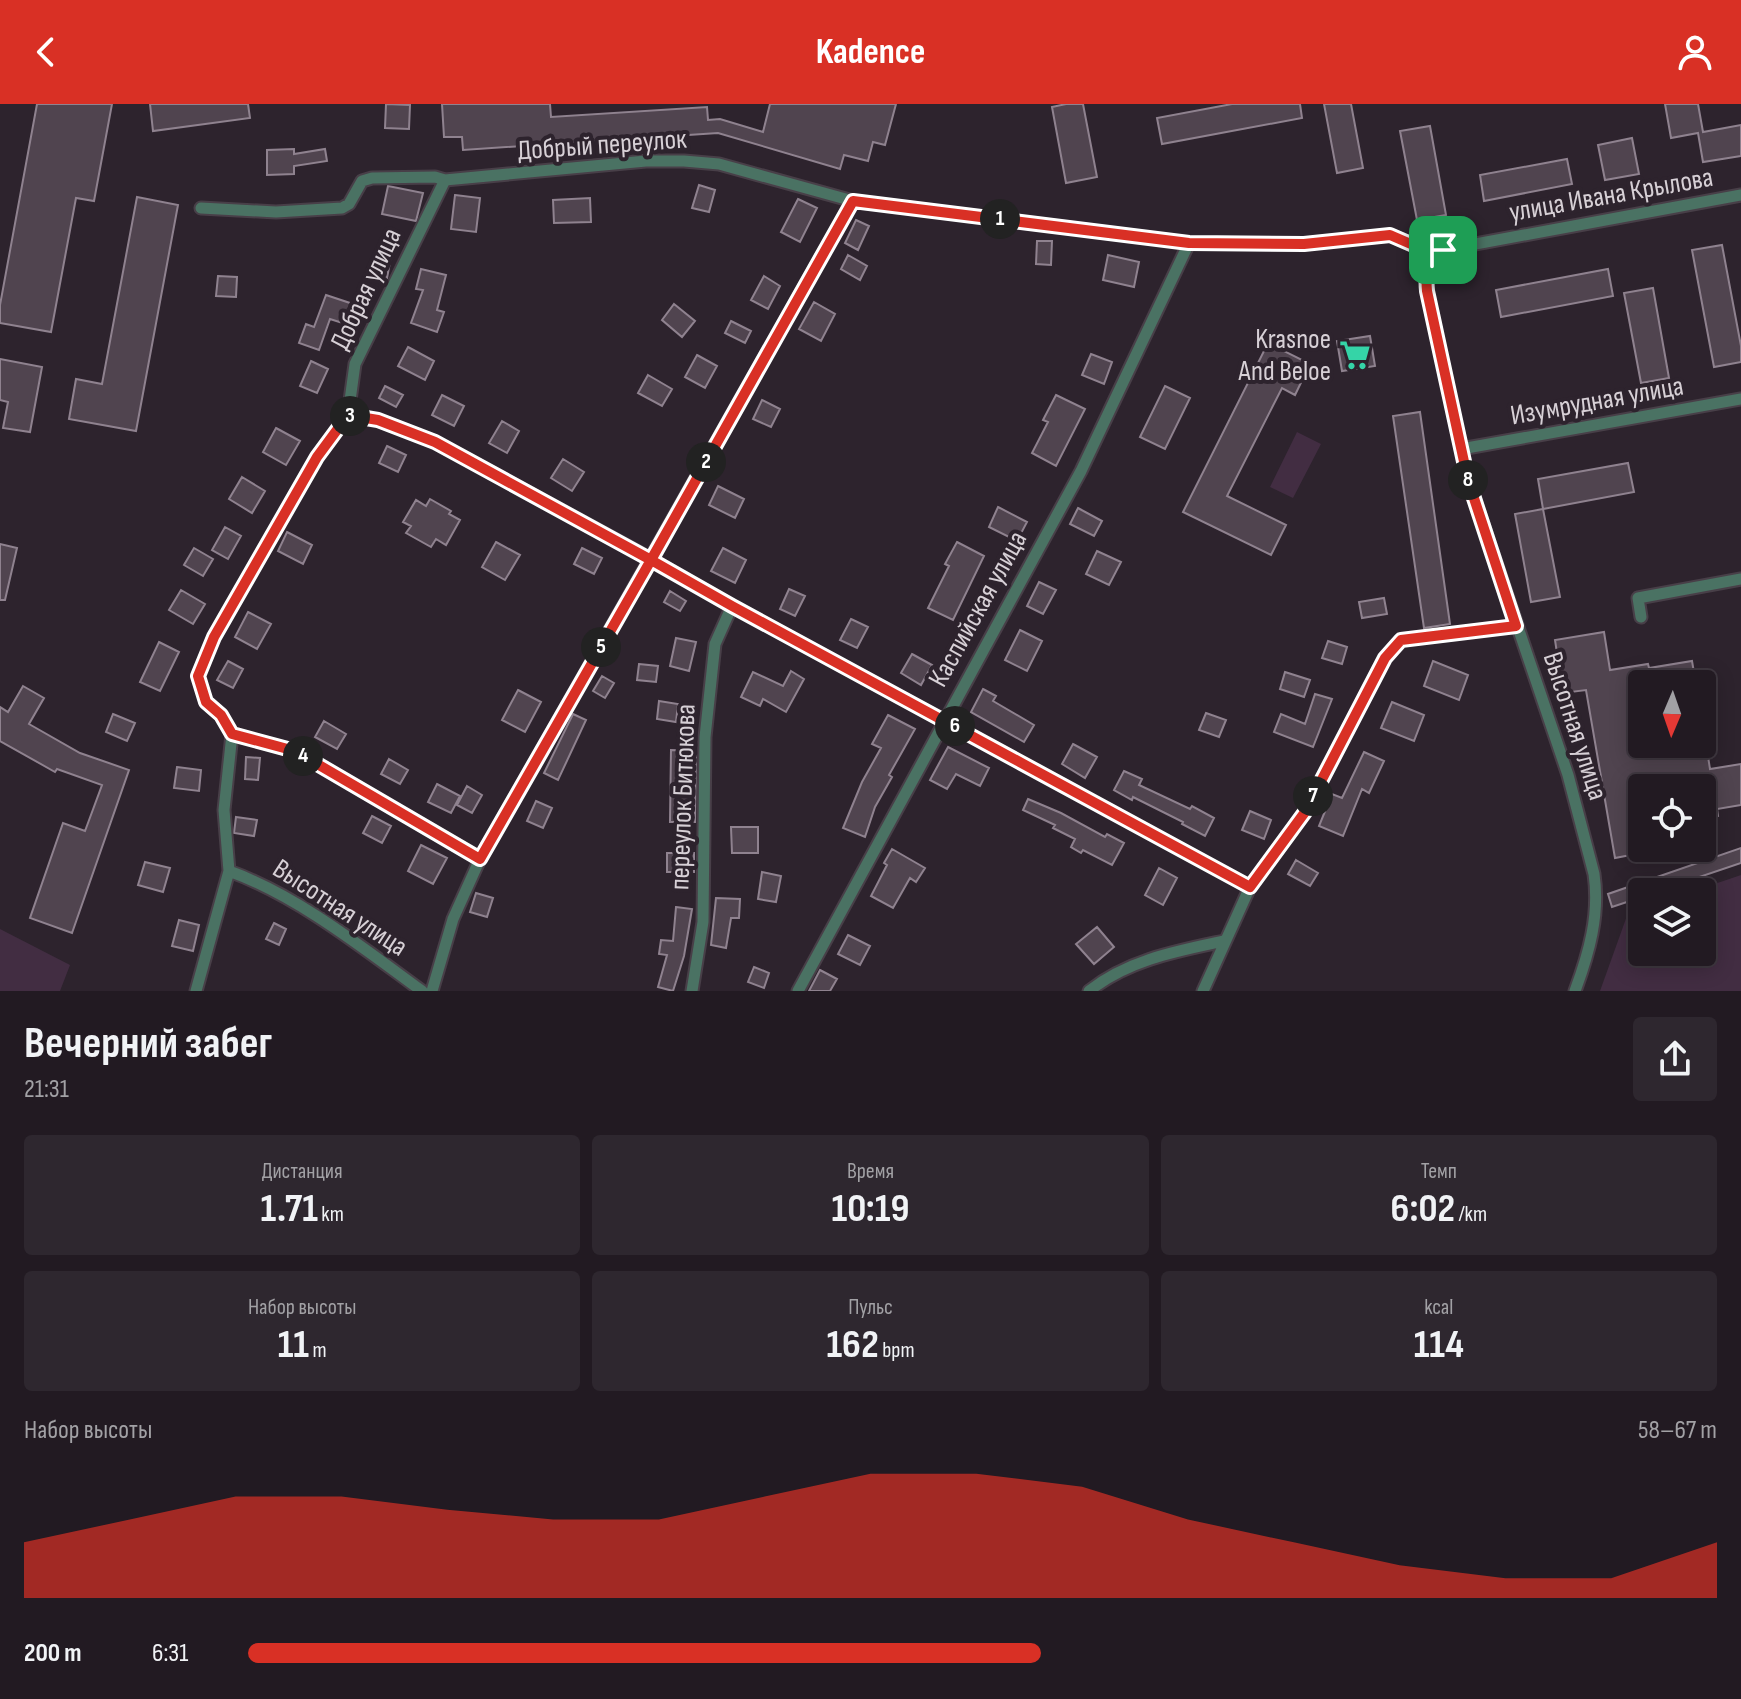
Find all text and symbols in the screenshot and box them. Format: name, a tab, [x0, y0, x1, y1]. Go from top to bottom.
icon: back	[24, 30, 68, 74]
icon: person	[1673, 30, 1717, 74]
text: Kadence	[816, 31, 925, 74]
street label: Добрый переулок	[516, 123, 688, 167]
street label: улица Ивана Крылова	[1507, 161, 1715, 229]
pin: 1	[980, 199, 1020, 239]
text: 1	[996, 205, 1004, 232]
pin	[1409, 216, 1477, 284]
street label: Добрая улица	[324, 223, 408, 355]
icon: arrive	[1421, 228, 1465, 272]
place label: Krasnoe And Beloe	[1238, 323, 1331, 388]
supermarket icon: Krasnoe And Beloe	[1338, 338, 1372, 372]
street label: Изумрудная улица	[1508, 370, 1686, 432]
pin: 3	[330, 396, 370, 436]
text: 3	[345, 402, 355, 429]
pin: 2	[686, 442, 726, 482]
text: 2	[701, 448, 711, 475]
pin: 8	[1448, 460, 1488, 500]
text: 8	[1463, 466, 1473, 493]
street label: Каспийская улица	[922, 525, 1034, 693]
pin: 5	[581, 627, 621, 667]
text: 5	[596, 633, 606, 660]
street label: Высотная улица	[1536, 648, 1614, 804]
north arrow	[1628, 670, 1716, 758]
map controls	[1628, 670, 1716, 966]
street label: переулок Битюкова	[663, 703, 703, 891]
pin: 6	[935, 706, 975, 746]
text: 6	[950, 712, 960, 739]
pin: 4	[283, 736, 323, 776]
text: 4	[298, 742, 308, 769]
button: locate	[1628, 774, 1716, 862]
pin: 7	[1293, 776, 1333, 816]
text: 7	[1308, 782, 1318, 809]
street label: Высотная улица	[267, 852, 413, 964]
button: layers	[1628, 878, 1716, 966]
text: Вечерний забег	[24, 1017, 272, 1070]
button: share	[1633, 1017, 1717, 1101]
text: 21:31	[24, 1074, 69, 1105]
text: Дистанция	[262, 1158, 343, 1185]
text: Время	[847, 1158, 894, 1185]
text: Темп	[1421, 1158, 1457, 1185]
text: 1.71	[260, 1185, 318, 1233]
text: 10:19	[832, 1185, 909, 1233]
text: 6:02	[1391, 1185, 1455, 1233]
text: km	[318, 1201, 344, 1228]
text: /km	[1455, 1201, 1487, 1228]
text: Набор высоты	[248, 1294, 356, 1321]
text: Пульс	[848, 1294, 893, 1321]
text: kcal	[1424, 1294, 1453, 1321]
text: 11	[278, 1321, 309, 1369]
text: 162	[826, 1321, 879, 1369]
text: 114	[1414, 1321, 1464, 1369]
text: m	[309, 1337, 327, 1364]
text: bpm	[879, 1337, 915, 1364]
text: Набор высоты	[24, 1415, 152, 1446]
text: 58–67 m	[1638, 1415, 1717, 1446]
text: 200 m	[24, 1638, 81, 1669]
text: 6:31	[152, 1638, 188, 1669]

